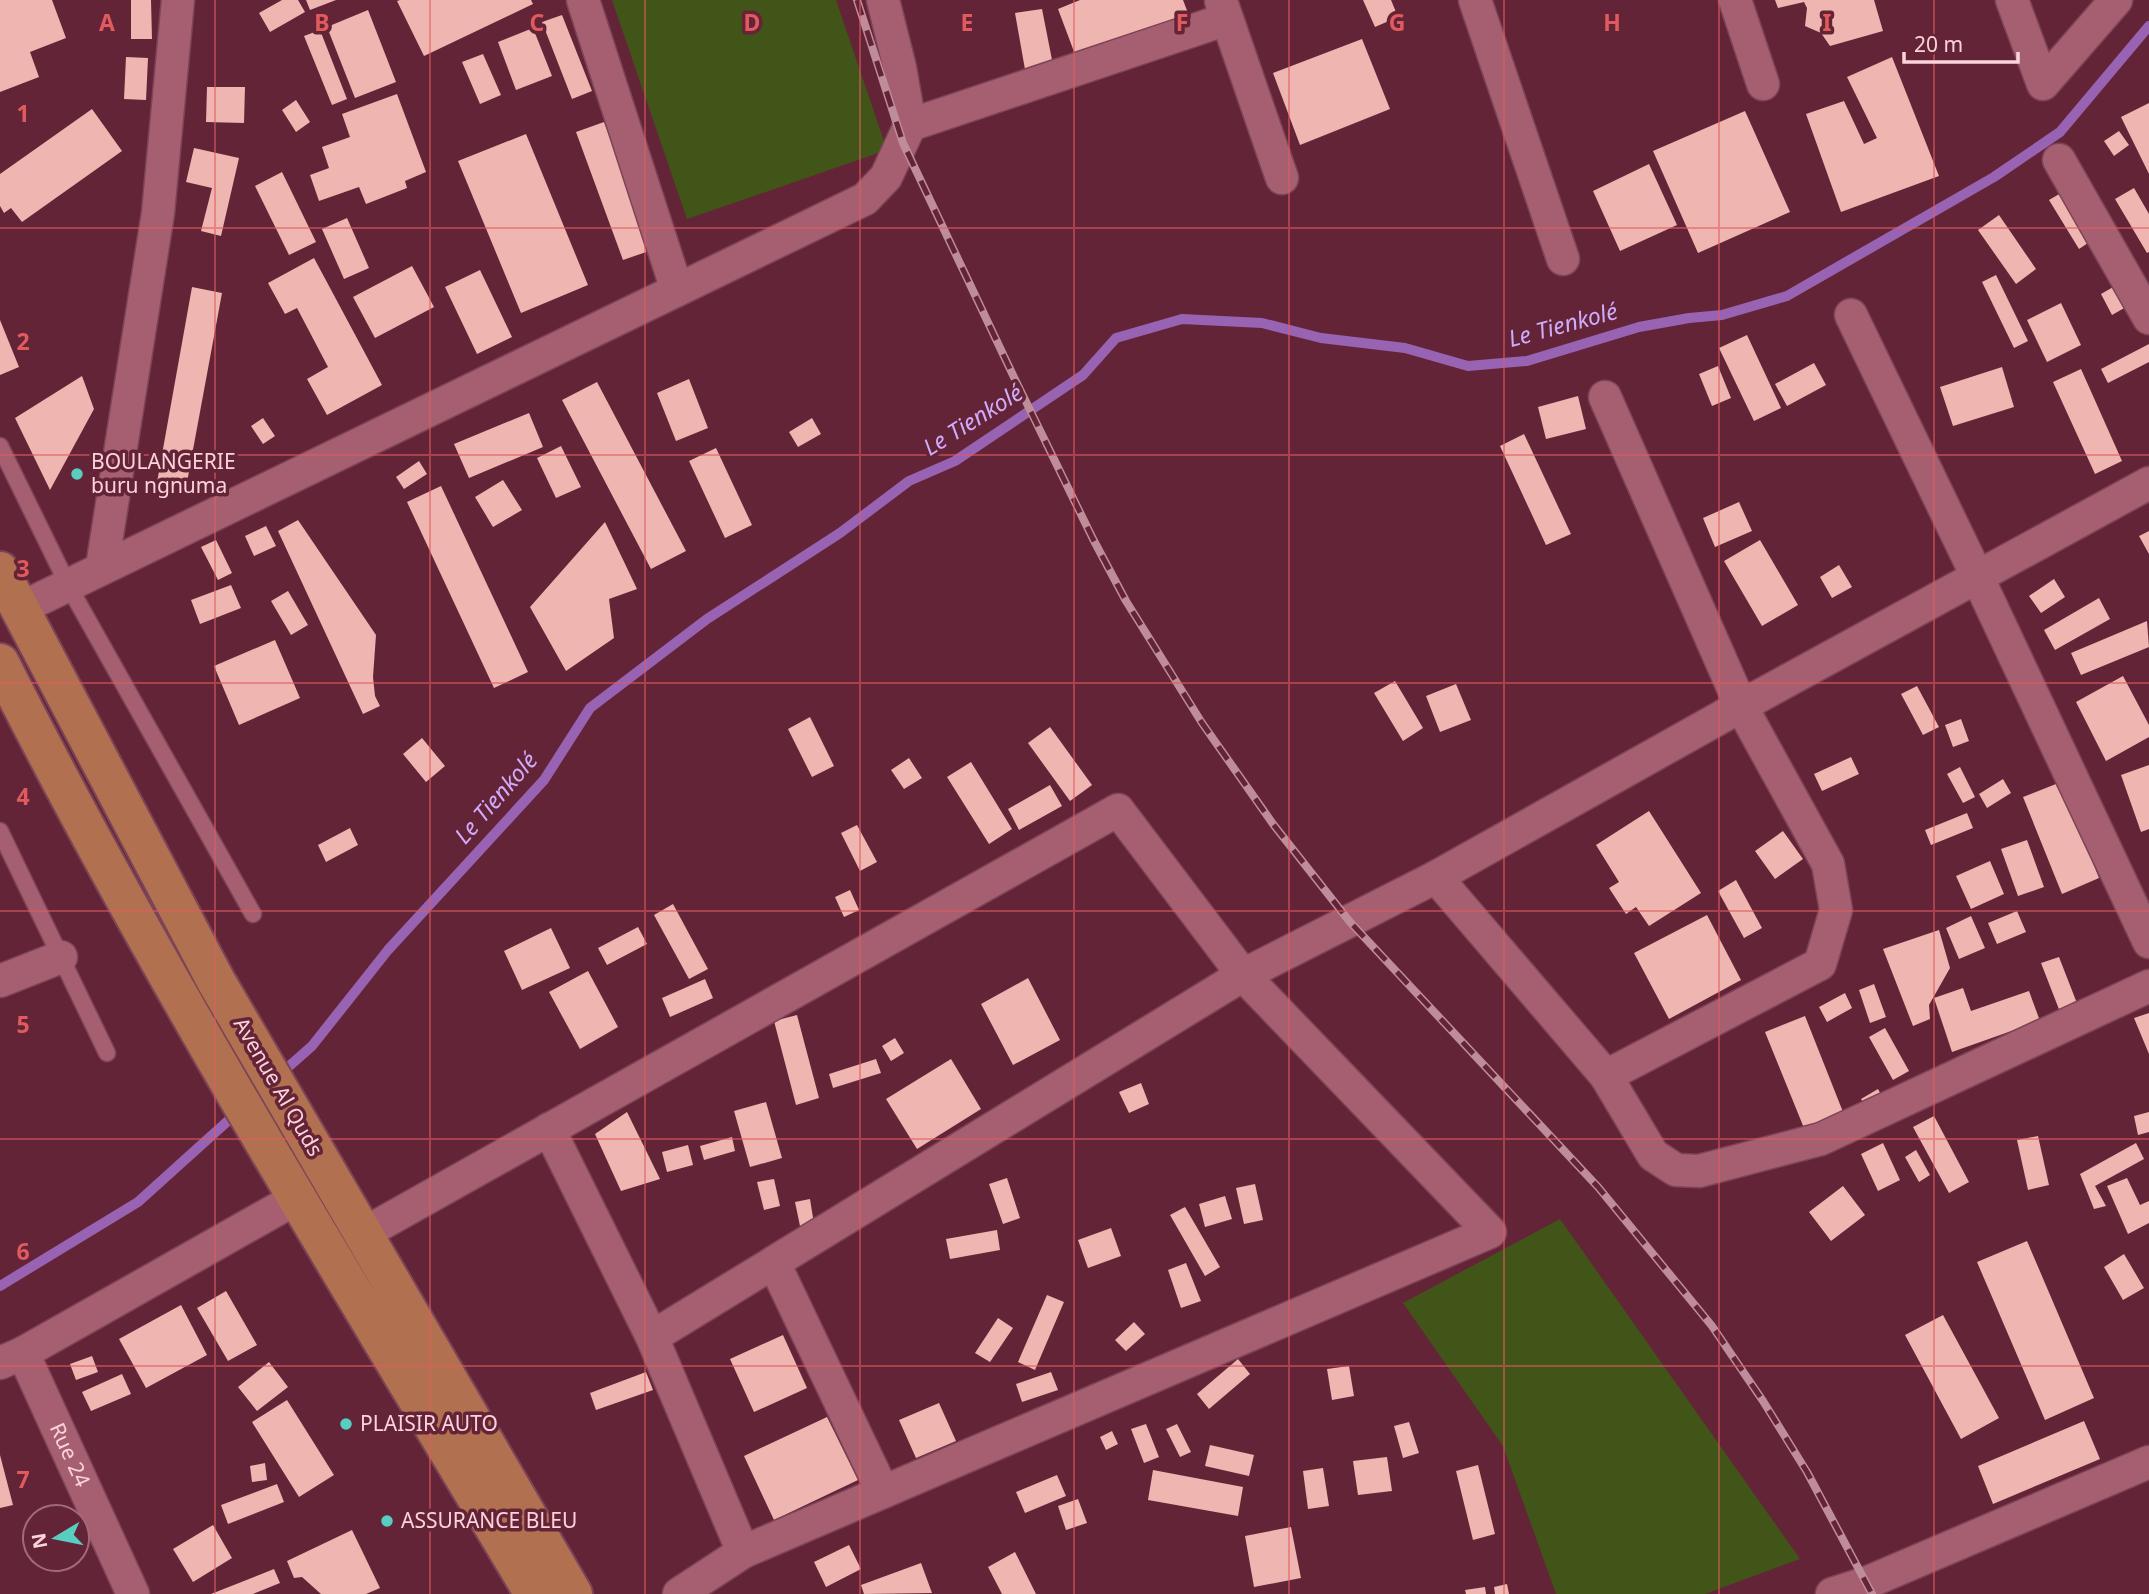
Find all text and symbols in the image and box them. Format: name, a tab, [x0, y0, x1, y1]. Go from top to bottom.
text: A	[99, 6, 115, 38]
text: B	[314, 6, 330, 38]
text: C	[530, 6, 545, 38]
text: D	[744, 6, 760, 38]
text: E	[961, 6, 973, 38]
text: F	[1176, 6, 1188, 38]
text: G	[1389, 6, 1405, 38]
text: H	[1603, 6, 1621, 38]
text: I	[1823, 6, 1832, 38]
scale bar	[1904, 21, 2018, 65]
text: 20 m	[1914, 30, 1963, 58]
text: 1	[16, 97, 30, 129]
water label: Le Tienkolé	[1505, 294, 1621, 354]
text: 2	[16, 325, 30, 357]
water label: Le Tienkolé	[917, 376, 1029, 462]
place label: BOULANGERIE buru ngnuma	[91, 447, 236, 499]
marker: BOULANGERIE buru ngnuma	[69, 466, 85, 482]
text: 3	[16, 552, 30, 584]
water label: Le Tienkolé	[446, 744, 544, 850]
text: 4	[16, 780, 30, 812]
text: 5	[16, 1008, 30, 1040]
street label: Avenue Al Quds	[228, 1012, 330, 1161]
text: 6	[16, 1235, 30, 1267]
place label: PLAISIR AUTO	[360, 1409, 498, 1437]
marker: PLAISIR AUTO	[338, 1416, 354, 1432]
street label: Rue 24	[44, 1418, 97, 1491]
text: 7	[16, 1463, 30, 1495]
north arrow	[21, 1503, 91, 1573]
place label: ASSURANCE BLEU	[401, 1506, 577, 1534]
marker: ASSURANCE BLEU	[379, 1513, 395, 1529]
text: N	[25, 1531, 53, 1551]

